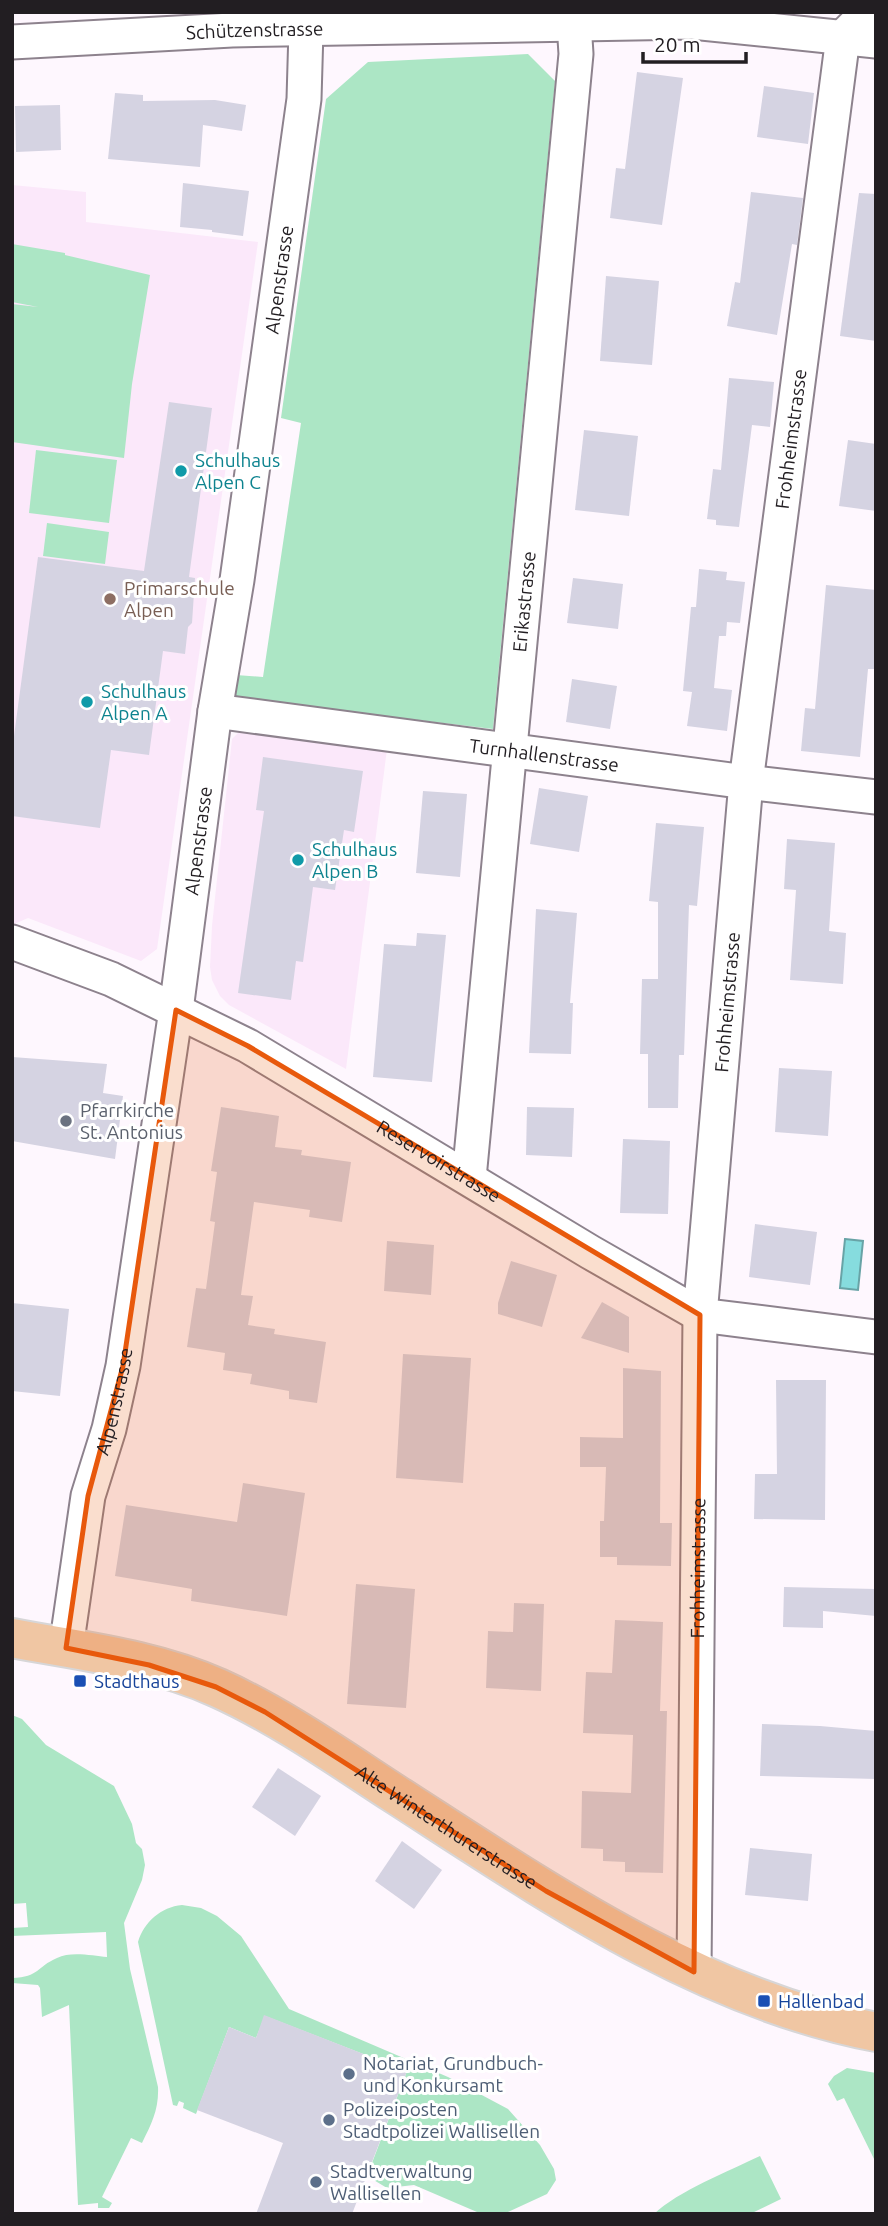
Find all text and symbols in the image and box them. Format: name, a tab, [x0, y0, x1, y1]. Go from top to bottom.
street label: Schützenstrasse	[185, 17, 324, 43]
scale bar	[643, 21, 746, 65]
text: 20 m	[654, 32, 701, 56]
street label: Alpenstrasse	[260, 224, 297, 335]
street label: Frohheimstrasse	[771, 368, 811, 510]
place label: Schulhaus Alpen C	[195, 449, 280, 493]
marker: Schulhaus Alpen C	[173, 463, 189, 479]
street label: Erikastrasse	[508, 550, 540, 653]
place label: Primarschule Alpen	[124, 577, 235, 621]
marker: Primarschule Alpen	[102, 591, 118, 607]
place label: Schulhaus Alpen A	[101, 680, 186, 724]
marker: Schulhaus Alpen A	[79, 694, 95, 710]
street label: Turnhallenstrasse	[468, 734, 620, 776]
street label: Alpenstrasse	[180, 785, 216, 896]
place label: Schulhaus Alpen B	[312, 838, 397, 882]
marker: Schulhaus Alpen B	[290, 852, 306, 868]
street label: Frohheimstrasse	[710, 931, 744, 1073]
place label: Pfarrkirche St. Antonius	[80, 1099, 183, 1143]
marker: Pfarrkirche St. Antonius	[58, 1113, 74, 1129]
street label: Reservoirstrasse	[373, 1115, 505, 1207]
street label: Alpenstrasse	[91, 1346, 137, 1458]
street label: Frohheimstrasse	[686, 1497, 709, 1639]
place label: Stadthaus	[94, 1670, 179, 1692]
marker: Stadthaus	[72, 1673, 88, 1689]
street label: Alte Winterthurerstrasse	[351, 1760, 541, 1893]
place label: Hallenbad	[778, 1990, 864, 2012]
marker: Hallenbad	[756, 1993, 772, 2009]
place label: Notariat, Grundbuch- und Konkursamt	[363, 2052, 543, 2096]
marker: Notariat, Grundbuch- und Konkursamt	[341, 2066, 357, 2082]
place label: Polizeiposten Stadtpolizei Wallisellen	[343, 2098, 540, 2142]
marker: Polizeiposten Stadtpolizei Wallisellen	[321, 2112, 337, 2128]
place label: Stadtverwaltung Wallisellen	[330, 2160, 473, 2204]
marker: Stadtverwaltung Wallisellen	[308, 2174, 324, 2190]

